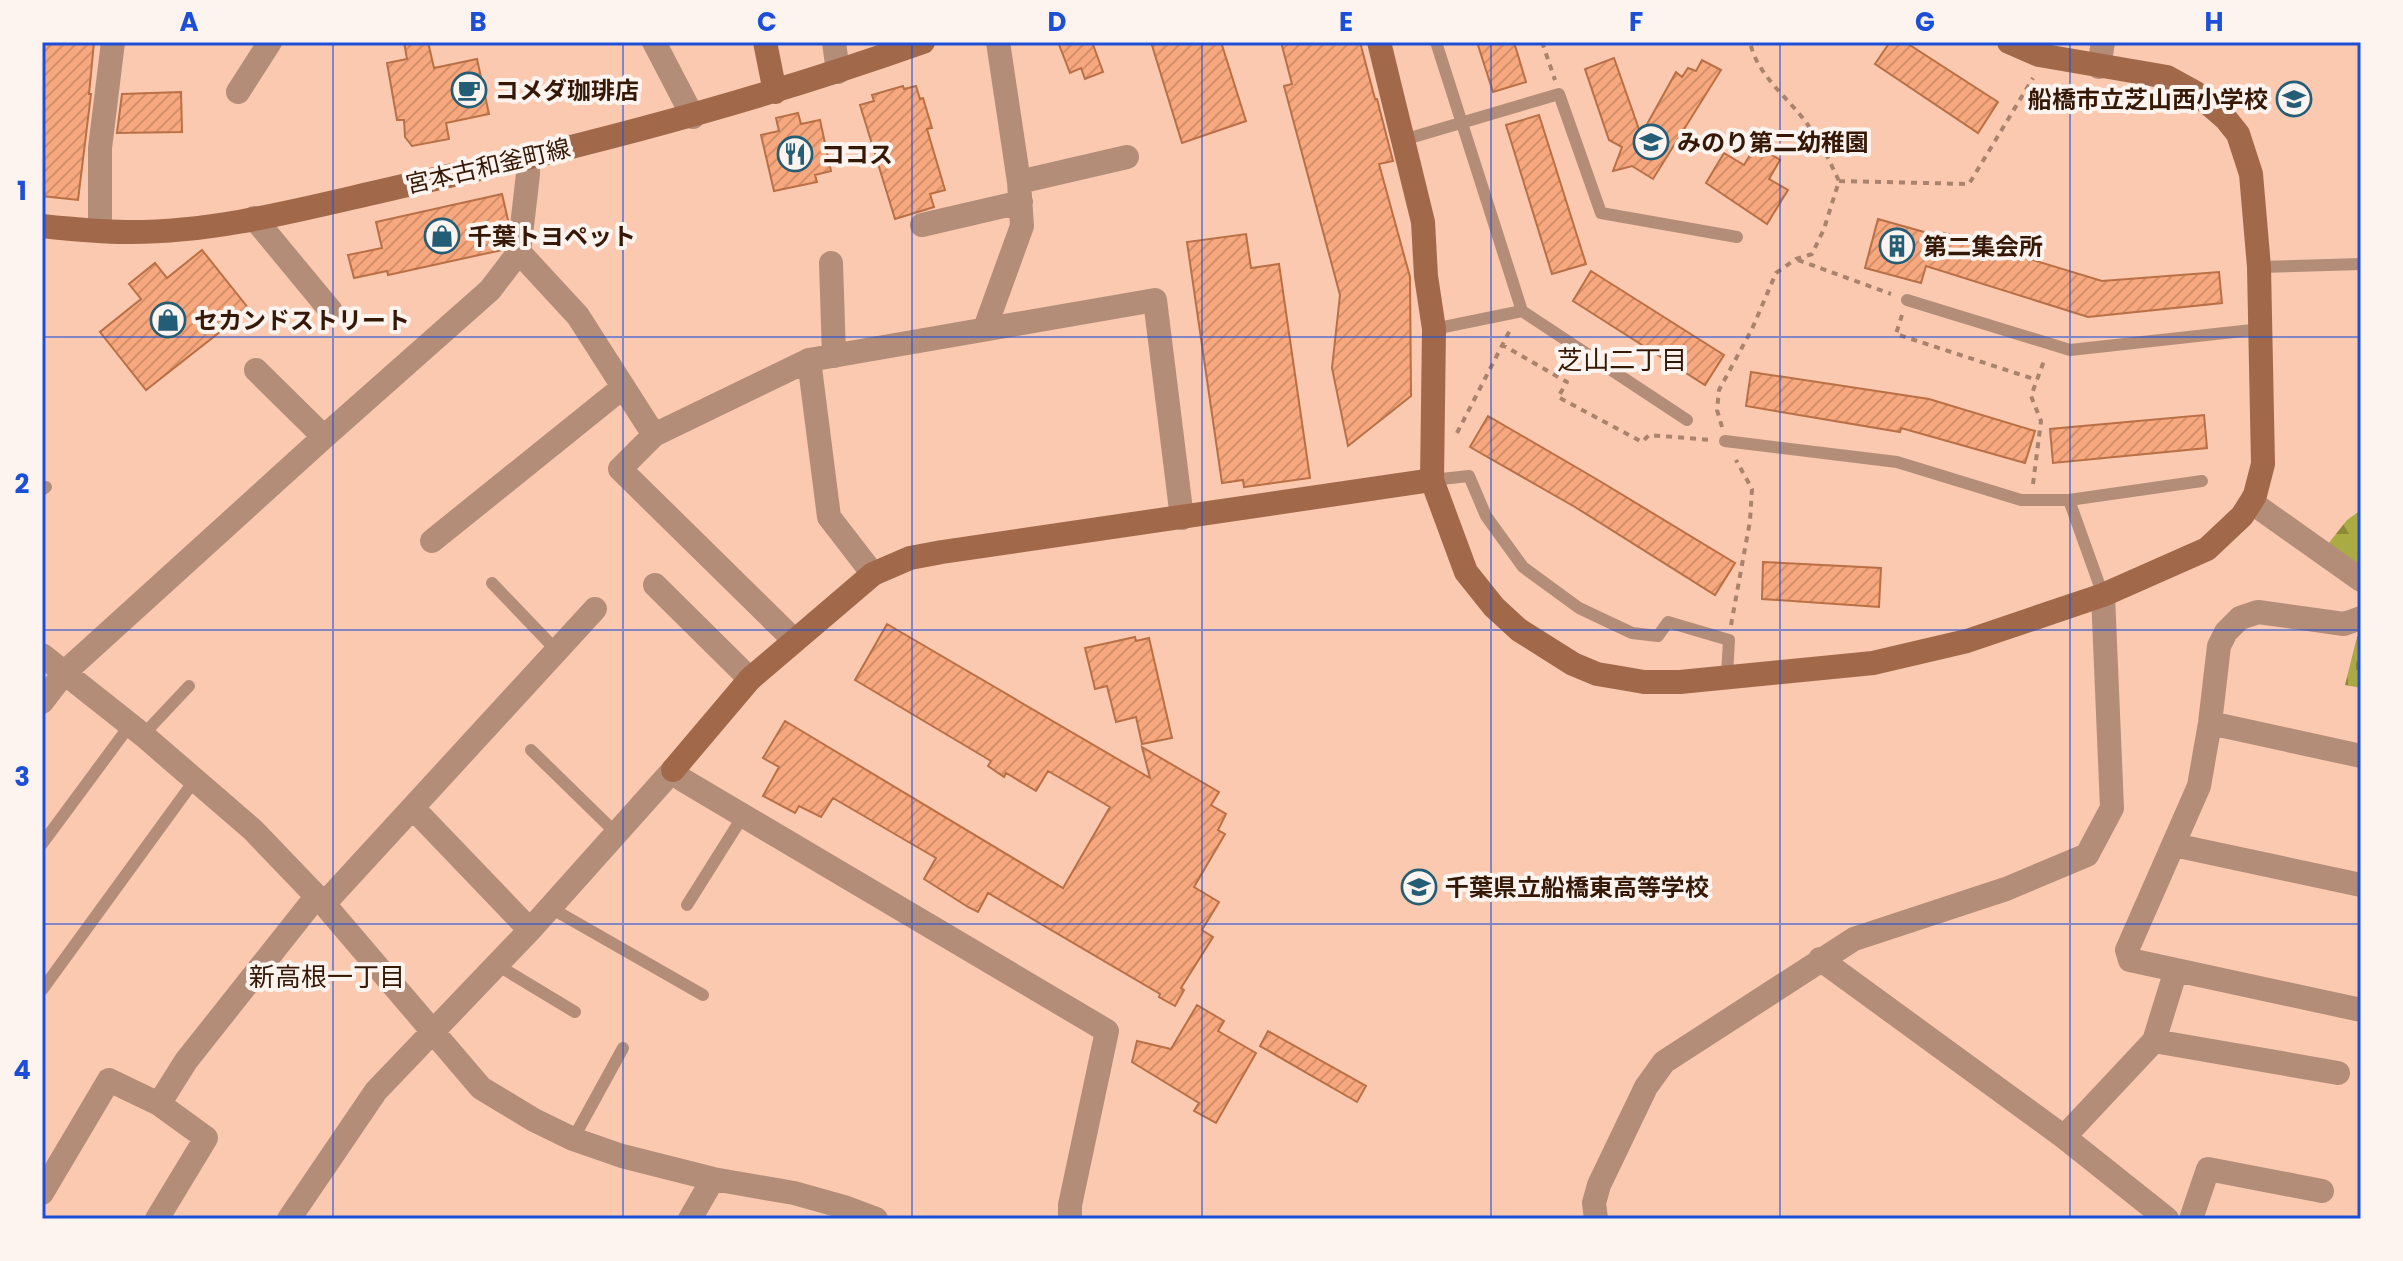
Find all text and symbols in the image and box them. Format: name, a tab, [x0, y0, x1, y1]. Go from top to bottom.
text: A	[179, 4, 199, 40]
text: B	[469, 4, 487, 40]
text: C	[757, 4, 777, 40]
text: D	[1048, 4, 1067, 40]
text: E	[1339, 4, 1353, 40]
text: F	[1629, 4, 1643, 40]
text: G	[1915, 4, 1935, 40]
text: H	[2204, 4, 2224, 40]
cafe icon: コメダ珈琲店	[450, 71, 488, 109]
place label: コメダ珈琲店	[495, 74, 639, 107]
school or university icon: 船橋市立芝山西小学校	[2275, 80, 2313, 118]
place label: 船橋市立芝山西小学校	[2028, 83, 2268, 116]
school or university icon: みのり第二幼稚園	[1632, 123, 1670, 161]
place label: みのり第二幼稚園	[1677, 126, 1869, 159]
street label: 宮本古和釜町線	[402, 131, 574, 201]
restaurant icon: ココス	[776, 135, 814, 173]
place label: ココス	[821, 138, 893, 171]
text: 1	[17, 173, 27, 209]
shop icon: 千葉トヨペット	[423, 217, 461, 255]
place label: 千葉トヨペット	[468, 220, 636, 253]
building icon: 第二集会所	[1878, 227, 1916, 265]
place label: 第二集会所	[1923, 230, 2043, 263]
shop icon: セカンドストリート	[149, 301, 187, 339]
place label: セカンドストリート	[194, 304, 410, 337]
district label: 芝山二丁目	[1557, 342, 1687, 378]
text: 2	[15, 466, 30, 502]
text: 3	[14, 759, 30, 795]
school or university icon: 千葉県立船橋東高等学校	[1400, 868, 1438, 906]
place label: 千葉県立船橋東高等学校	[1445, 871, 1709, 904]
district label: 新高根一丁目	[249, 959, 405, 995]
text: 4	[13, 1052, 31, 1088]

